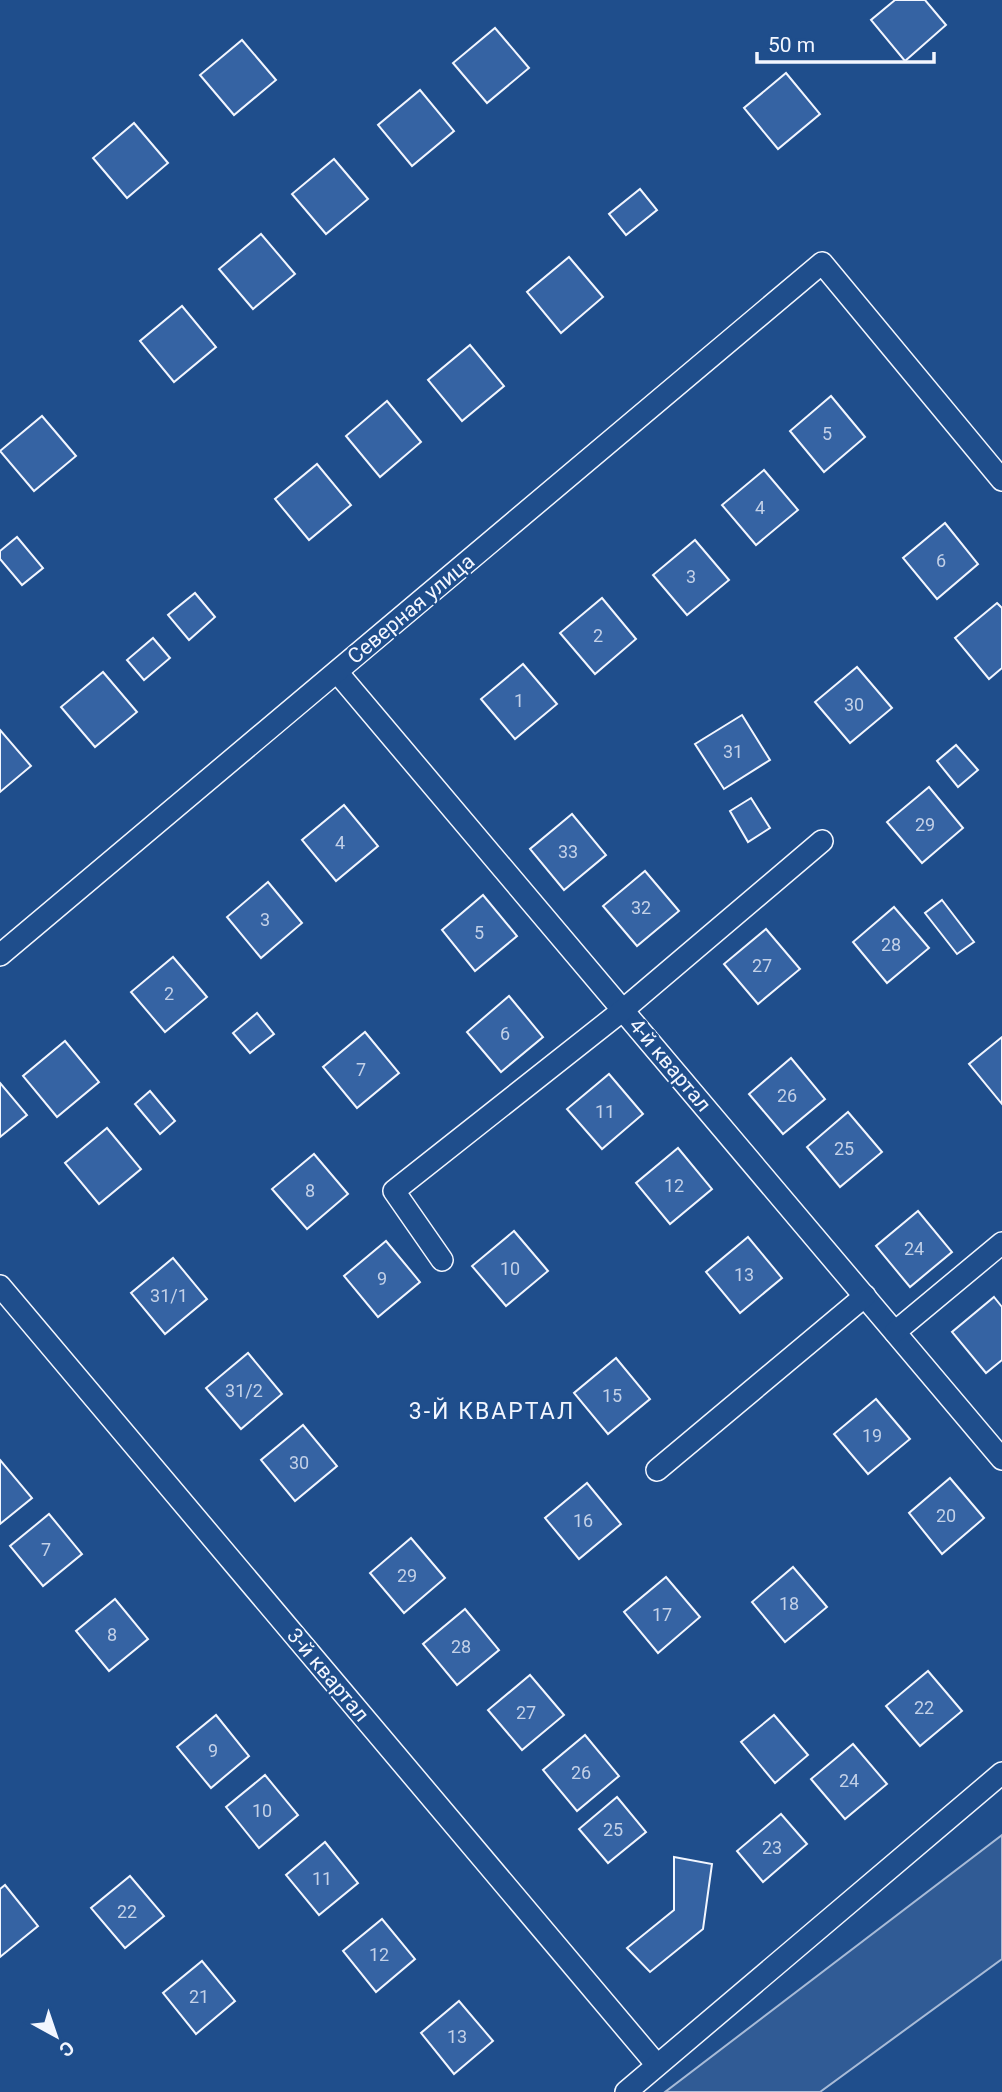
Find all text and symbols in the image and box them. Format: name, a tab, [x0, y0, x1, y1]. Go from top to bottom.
scale bar	[757, 21, 934, 65]
text: 50 m	[768, 33, 815, 57]
house number: 5	[822, 423, 832, 444]
house number: 4	[755, 497, 765, 518]
street label: Северная улица	[343, 549, 479, 669]
house number: 6	[936, 550, 946, 571]
house number: 3	[686, 566, 696, 587]
house number: 2	[593, 625, 603, 646]
house number: 1	[514, 690, 524, 711]
house number: 30	[844, 694, 864, 715]
house number: 31	[723, 741, 743, 762]
house number: 29	[915, 814, 935, 835]
house number: 4	[335, 832, 345, 853]
house number: 33	[558, 841, 578, 862]
house number: 32	[631, 897, 651, 918]
house number: 3	[260, 909, 270, 930]
house number: 5	[474, 922, 484, 943]
house number: 28	[881, 934, 901, 955]
house number: 27	[752, 955, 772, 976]
house number: 2	[164, 983, 174, 1004]
street label: 4-й квартал	[624, 1014, 716, 1116]
house number: 6	[500, 1023, 510, 1044]
house number: 7	[356, 1059, 366, 1080]
house number: 26	[777, 1085, 797, 1106]
house number: 11	[595, 1101, 615, 1122]
house number: 25	[834, 1138, 854, 1159]
house number: 12	[664, 1175, 684, 1196]
house number: 8	[305, 1180, 315, 1201]
house number: 24	[904, 1238, 924, 1259]
house number: 10	[500, 1258, 520, 1279]
house number: 13	[734, 1264, 754, 1285]
house number: 9	[377, 1268, 387, 1289]
house number: 31/1	[150, 1285, 188, 1306]
house number: 31/2	[225, 1380, 263, 1401]
house number: 15	[602, 1385, 622, 1406]
district label: 3-Й КВАРТАЛ	[409, 1397, 575, 1425]
house number: 19	[862, 1425, 882, 1446]
house number: 30	[289, 1452, 309, 1473]
house number: 20	[936, 1505, 956, 1526]
house number: 16	[573, 1510, 593, 1531]
house number: 7	[41, 1539, 51, 1560]
house number: 29	[397, 1565, 417, 1586]
house number: 18	[779, 1593, 799, 1614]
house number: 17	[652, 1604, 672, 1625]
house number: 8	[107, 1624, 117, 1645]
street label: 3-й квартал	[282, 1624, 374, 1726]
house number: 28	[451, 1636, 471, 1657]
house number: 22	[914, 1697, 934, 1718]
house number: 27	[516, 1702, 536, 1723]
house number: 9	[208, 1740, 218, 1761]
house number: 26	[571, 1762, 591, 1783]
house number: 24	[839, 1770, 859, 1791]
house number: 10	[252, 1800, 272, 1821]
house number: 25	[603, 1819, 623, 1840]
house number: 23	[762, 1837, 782, 1858]
house number: 11	[312, 1868, 332, 1889]
house number: 22	[117, 1901, 137, 1922]
house number: 12	[369, 1944, 389, 1965]
house number: 21	[189, 1986, 209, 2007]
north arrow	[21, 2001, 91, 2071]
house number: 13	[447, 2026, 467, 2047]
text: С	[54, 2036, 79, 2061]

